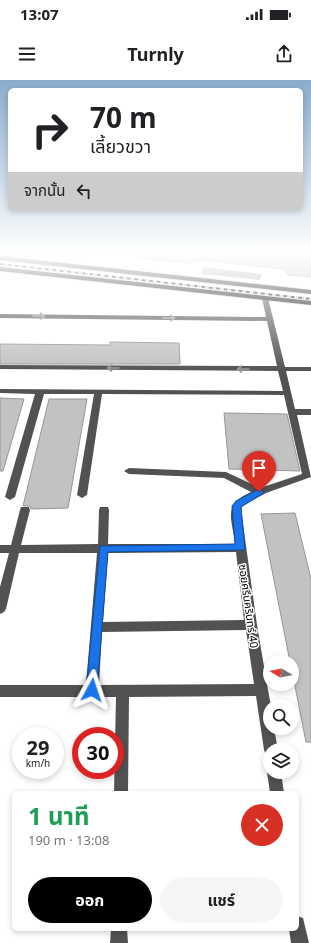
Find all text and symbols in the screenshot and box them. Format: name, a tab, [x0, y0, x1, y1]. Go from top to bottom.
text: 13:07	[20, 4, 59, 24]
text: Turnly	[127, 42, 184, 66]
icon: menu	[16, 43, 38, 65]
icon: share	[273, 43, 295, 65]
text: 70 m	[90, 98, 157, 136]
icon: right	[24, 104, 76, 156]
text: เลี้ยวขวา	[90, 134, 151, 158]
text: จากนั้น	[24, 180, 65, 200]
icon: left	[73, 180, 95, 202]
one-way arrow	[32, 313, 45, 320]
one-way arrow	[162, 314, 175, 322]
one-way arrow	[107, 364, 120, 372]
one-way arrow	[237, 365, 250, 373]
pin	[242, 451, 276, 492]
icon: arrive	[248, 457, 270, 479]
street label: ซอยศรีนครินทร์ 40	[236, 563, 262, 649]
north arrow	[263, 655, 299, 691]
map controls	[263, 655, 299, 779]
position arrow	[71, 669, 113, 711]
button: search	[263, 699, 299, 735]
speed limit sign: 30	[72, 727, 124, 779]
text: 29	[27, 734, 49, 761]
button: layers	[263, 743, 299, 779]
text: km/h	[26, 756, 50, 770]
text: 1 นาที	[28, 799, 89, 832]
button: close	[241, 804, 283, 846]
text: 190 m · 13:08	[28, 831, 109, 849]
button: ออก	[28, 877, 152, 923]
button: แชร์	[160, 877, 283, 923]

